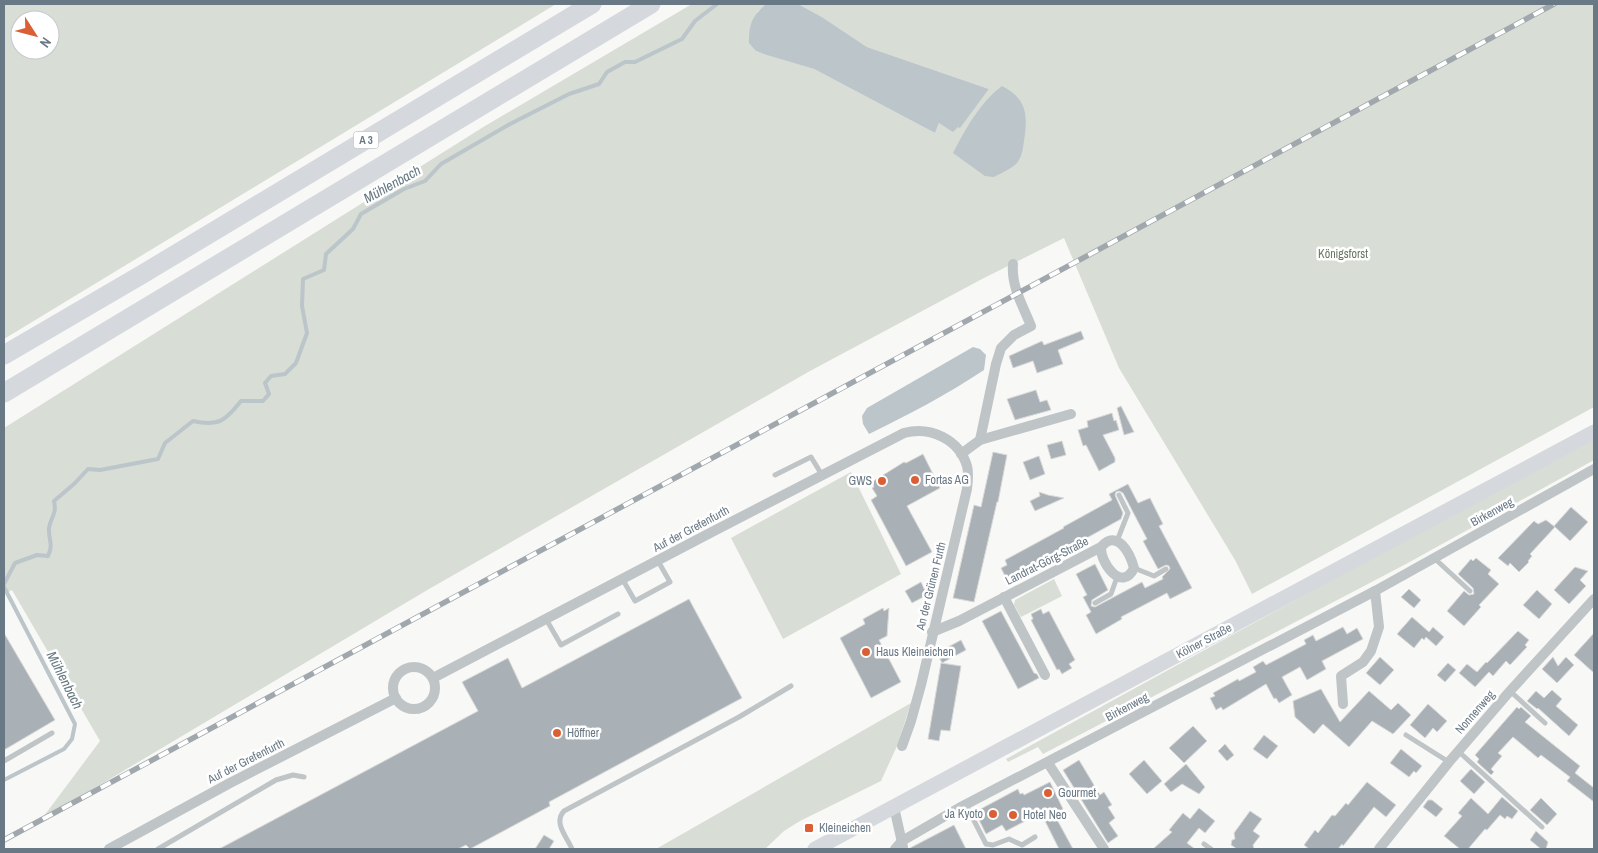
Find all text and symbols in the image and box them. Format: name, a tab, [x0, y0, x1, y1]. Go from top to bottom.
north arrow	[10, 10, 60, 60]
text: N	[36, 34, 55, 51]
road number: A 3	[354, 132, 378, 148]
water label: Mühlenbach	[360, 161, 424, 207]
park label: Königsforst	[1318, 246, 1368, 262]
place label: Fortas AG	[925, 472, 969, 488]
place label: GWS	[848, 473, 872, 489]
marker: Fortas AG	[909, 474, 921, 486]
marker: GWS	[876, 475, 888, 487]
street label: Birkenweg	[1468, 493, 1517, 530]
street label: Auf der Grefenfurth	[649, 502, 732, 556]
street label: Landrat-Görg-Straße	[1003, 533, 1091, 589]
street label: An der Grünen Furth	[912, 540, 950, 633]
street label: Kölner Straße	[1173, 620, 1235, 662]
place label: Haus Kleineichen	[876, 644, 954, 660]
marker: Haus Kleineichen	[860, 646, 872, 658]
water label: Mühlenbach	[43, 648, 87, 712]
street label: Nonnenweg	[1452, 687, 1499, 737]
street label: Birkenweg	[1103, 689, 1152, 725]
place label: Höffner	[567, 725, 600, 741]
marker: Höffner	[551, 727, 563, 739]
street label: Auf der Grefenfurth	[204, 735, 287, 788]
place label: Gourmet	[1058, 785, 1097, 801]
marker: Gourmet	[1042, 787, 1054, 799]
place label: Ja Kyoto	[945, 806, 983, 822]
place label: Hotel Neo	[1023, 807, 1067, 823]
marker: Ja Kyoto	[987, 808, 999, 820]
marker: Hotel Neo	[1007, 809, 1019, 821]
place label: Kleineichen	[819, 820, 871, 836]
marker: Kleineichen	[803, 822, 815, 834]

